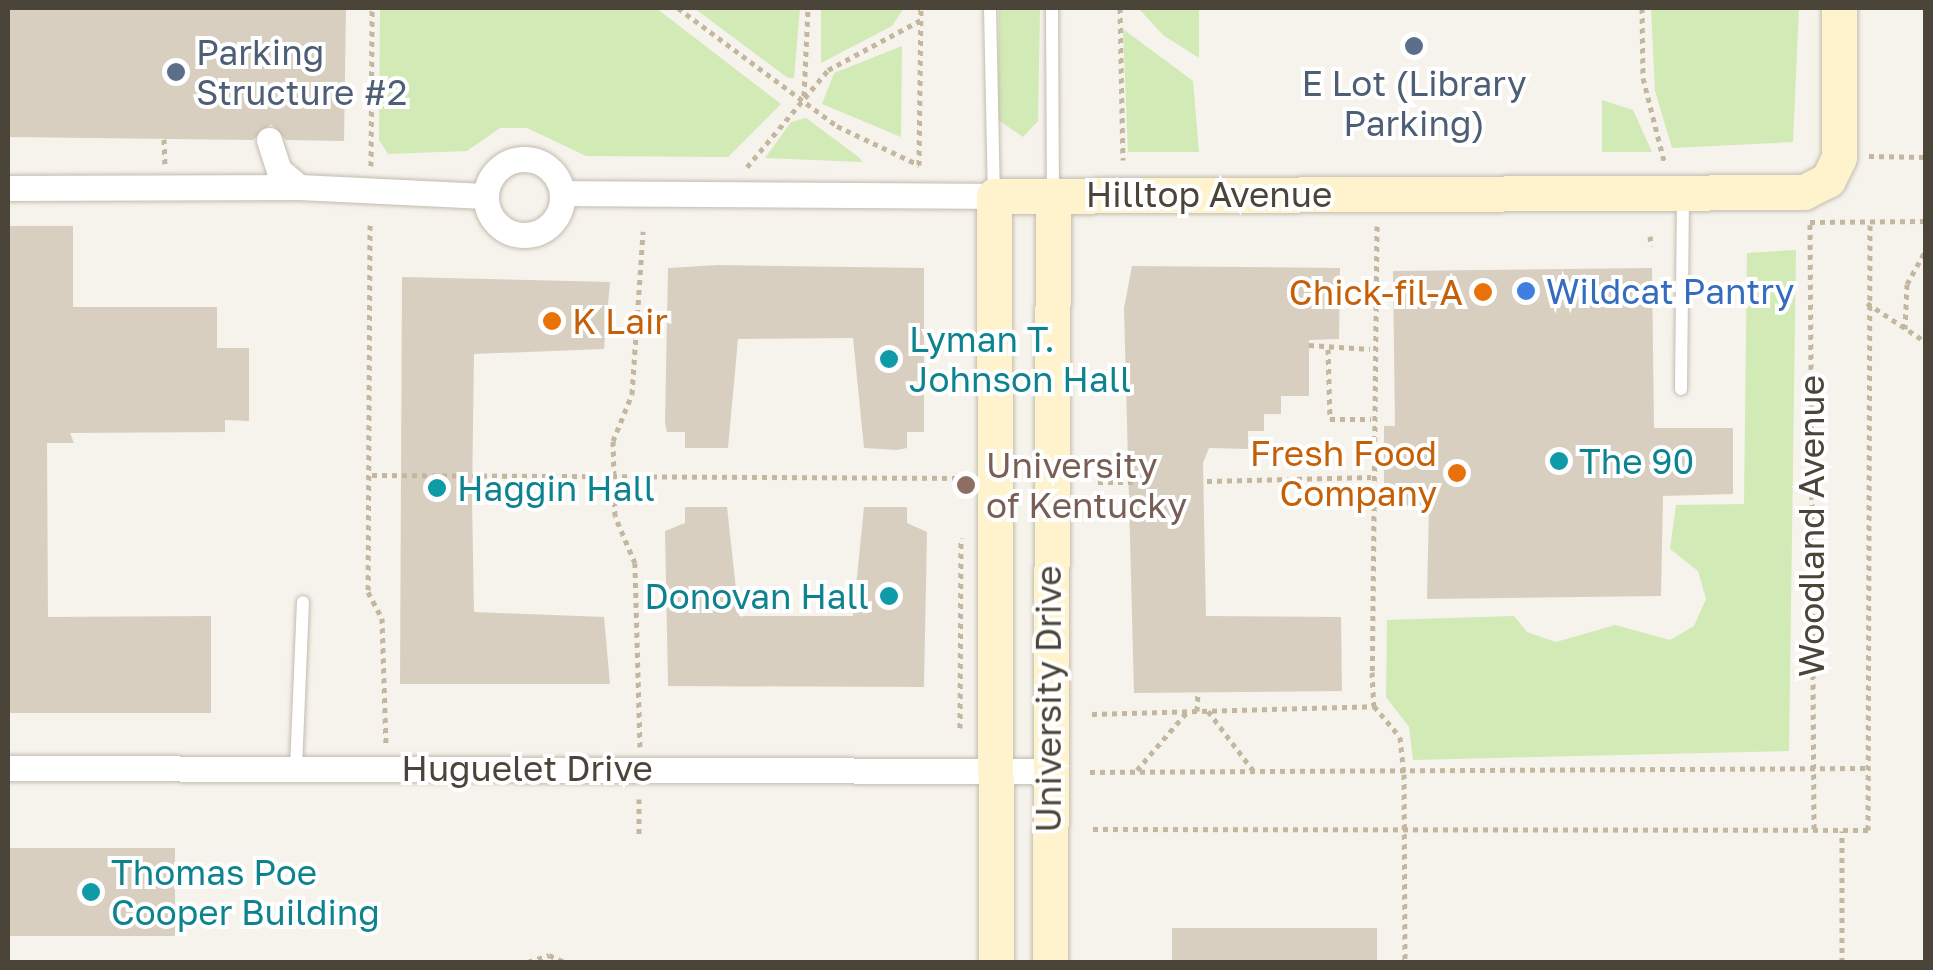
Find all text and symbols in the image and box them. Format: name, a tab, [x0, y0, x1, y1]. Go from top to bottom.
place label: Parking Structure #2	[196, 31, 407, 113]
marker: E Lot (Library Parking)	[1403, 35, 1425, 57]
marker: Parking Structure #2	[165, 61, 187, 83]
place label: E Lot (Library Parking)	[1302, 62, 1526, 144]
street label: Hilltop Avenue	[1086, 173, 1332, 215]
place label: Wildcat Pantry	[1546, 270, 1794, 312]
place label: Chick-fil-A	[1289, 271, 1463, 313]
marker: Wildcat Pantry	[1515, 280, 1537, 302]
marker: Chick-fil-A	[1472, 281, 1494, 303]
place label: K Lair	[572, 300, 668, 342]
marker: K Lair	[541, 310, 563, 332]
place label: Lyman T. Johnson Hall	[909, 318, 1131, 400]
marker: Lyman T. Johnson Hall	[878, 348, 900, 370]
street label: Woodland Avenue	[1790, 375, 1832, 677]
place label: Fresh Food Company	[1250, 432, 1437, 514]
place label: The 90	[1579, 440, 1694, 482]
place label: University of Kentucky	[986, 444, 1187, 526]
marker: The 90	[1548, 450, 1570, 472]
marker: Fresh Food Company	[1446, 462, 1468, 484]
place label: Haggin Hall	[457, 467, 655, 509]
marker: University of Kentucky	[955, 474, 977, 496]
marker: Haggin Hall	[426, 477, 448, 499]
street label: University Drive	[1027, 565, 1069, 833]
place label: Donovan Hall	[644, 575, 869, 617]
marker: Donovan Hall	[878, 585, 900, 607]
street label: Huguelet Drive	[401, 747, 653, 789]
place label: Thomas Poe Cooper Building	[111, 851, 380, 933]
marker: Thomas Poe Cooper Building	[80, 881, 102, 903]

